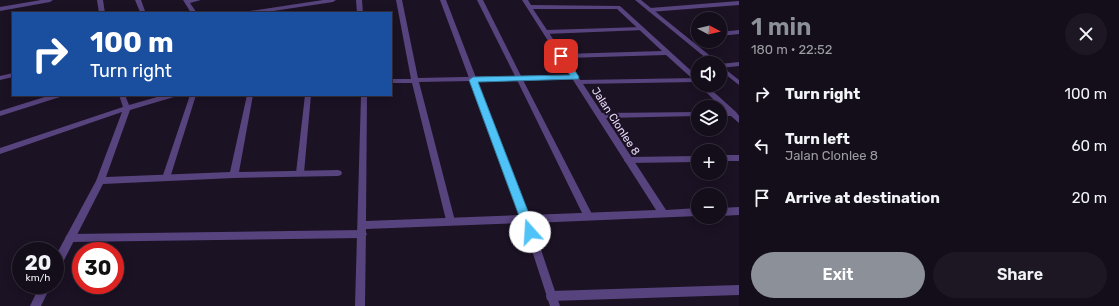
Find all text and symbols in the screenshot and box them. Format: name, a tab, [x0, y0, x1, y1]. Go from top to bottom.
north arrow	[691, 12, 727, 48]
map controls	[691, 12, 727, 224]
text: 1 min	[751, 13, 811, 41]
button: close	[1065, 13, 1107, 55]
text: 100 m	[90, 26, 174, 59]
icon: right	[24, 28, 76, 80]
pin	[544, 39, 578, 73]
text: 180 m · 22:52	[751, 42, 832, 57]
icon: arrive	[550, 45, 572, 67]
button: sound	[691, 56, 727, 92]
text: Turn right	[90, 60, 172, 82]
icon: right	[751, 83, 773, 105]
street label: Jalan Clonlee 8	[589, 85, 642, 158]
text: Turn right	[785, 85, 860, 103]
text: 100 m	[1065, 85, 1107, 103]
button: layers	[691, 100, 727, 136]
text: Turn left	[785, 130, 850, 148]
icon: left	[751, 135, 773, 157]
text: 60 m	[1071, 137, 1107, 155]
button: +	[691, 144, 727, 180]
text: Jalan Clonlee 8	[785, 148, 878, 163]
icon: arrive	[751, 187, 773, 209]
button: −	[691, 188, 727, 224]
text: Arrive at destination	[785, 189, 940, 207]
text: 20 m	[1072, 189, 1107, 207]
position arrow	[509, 211, 551, 253]
speed limit sign: 30	[72, 242, 124, 294]
text: 20	[25, 251, 51, 275]
button: Exit	[751, 252, 925, 298]
button: Share	[933, 252, 1107, 298]
text: km/h	[26, 272, 50, 284]

